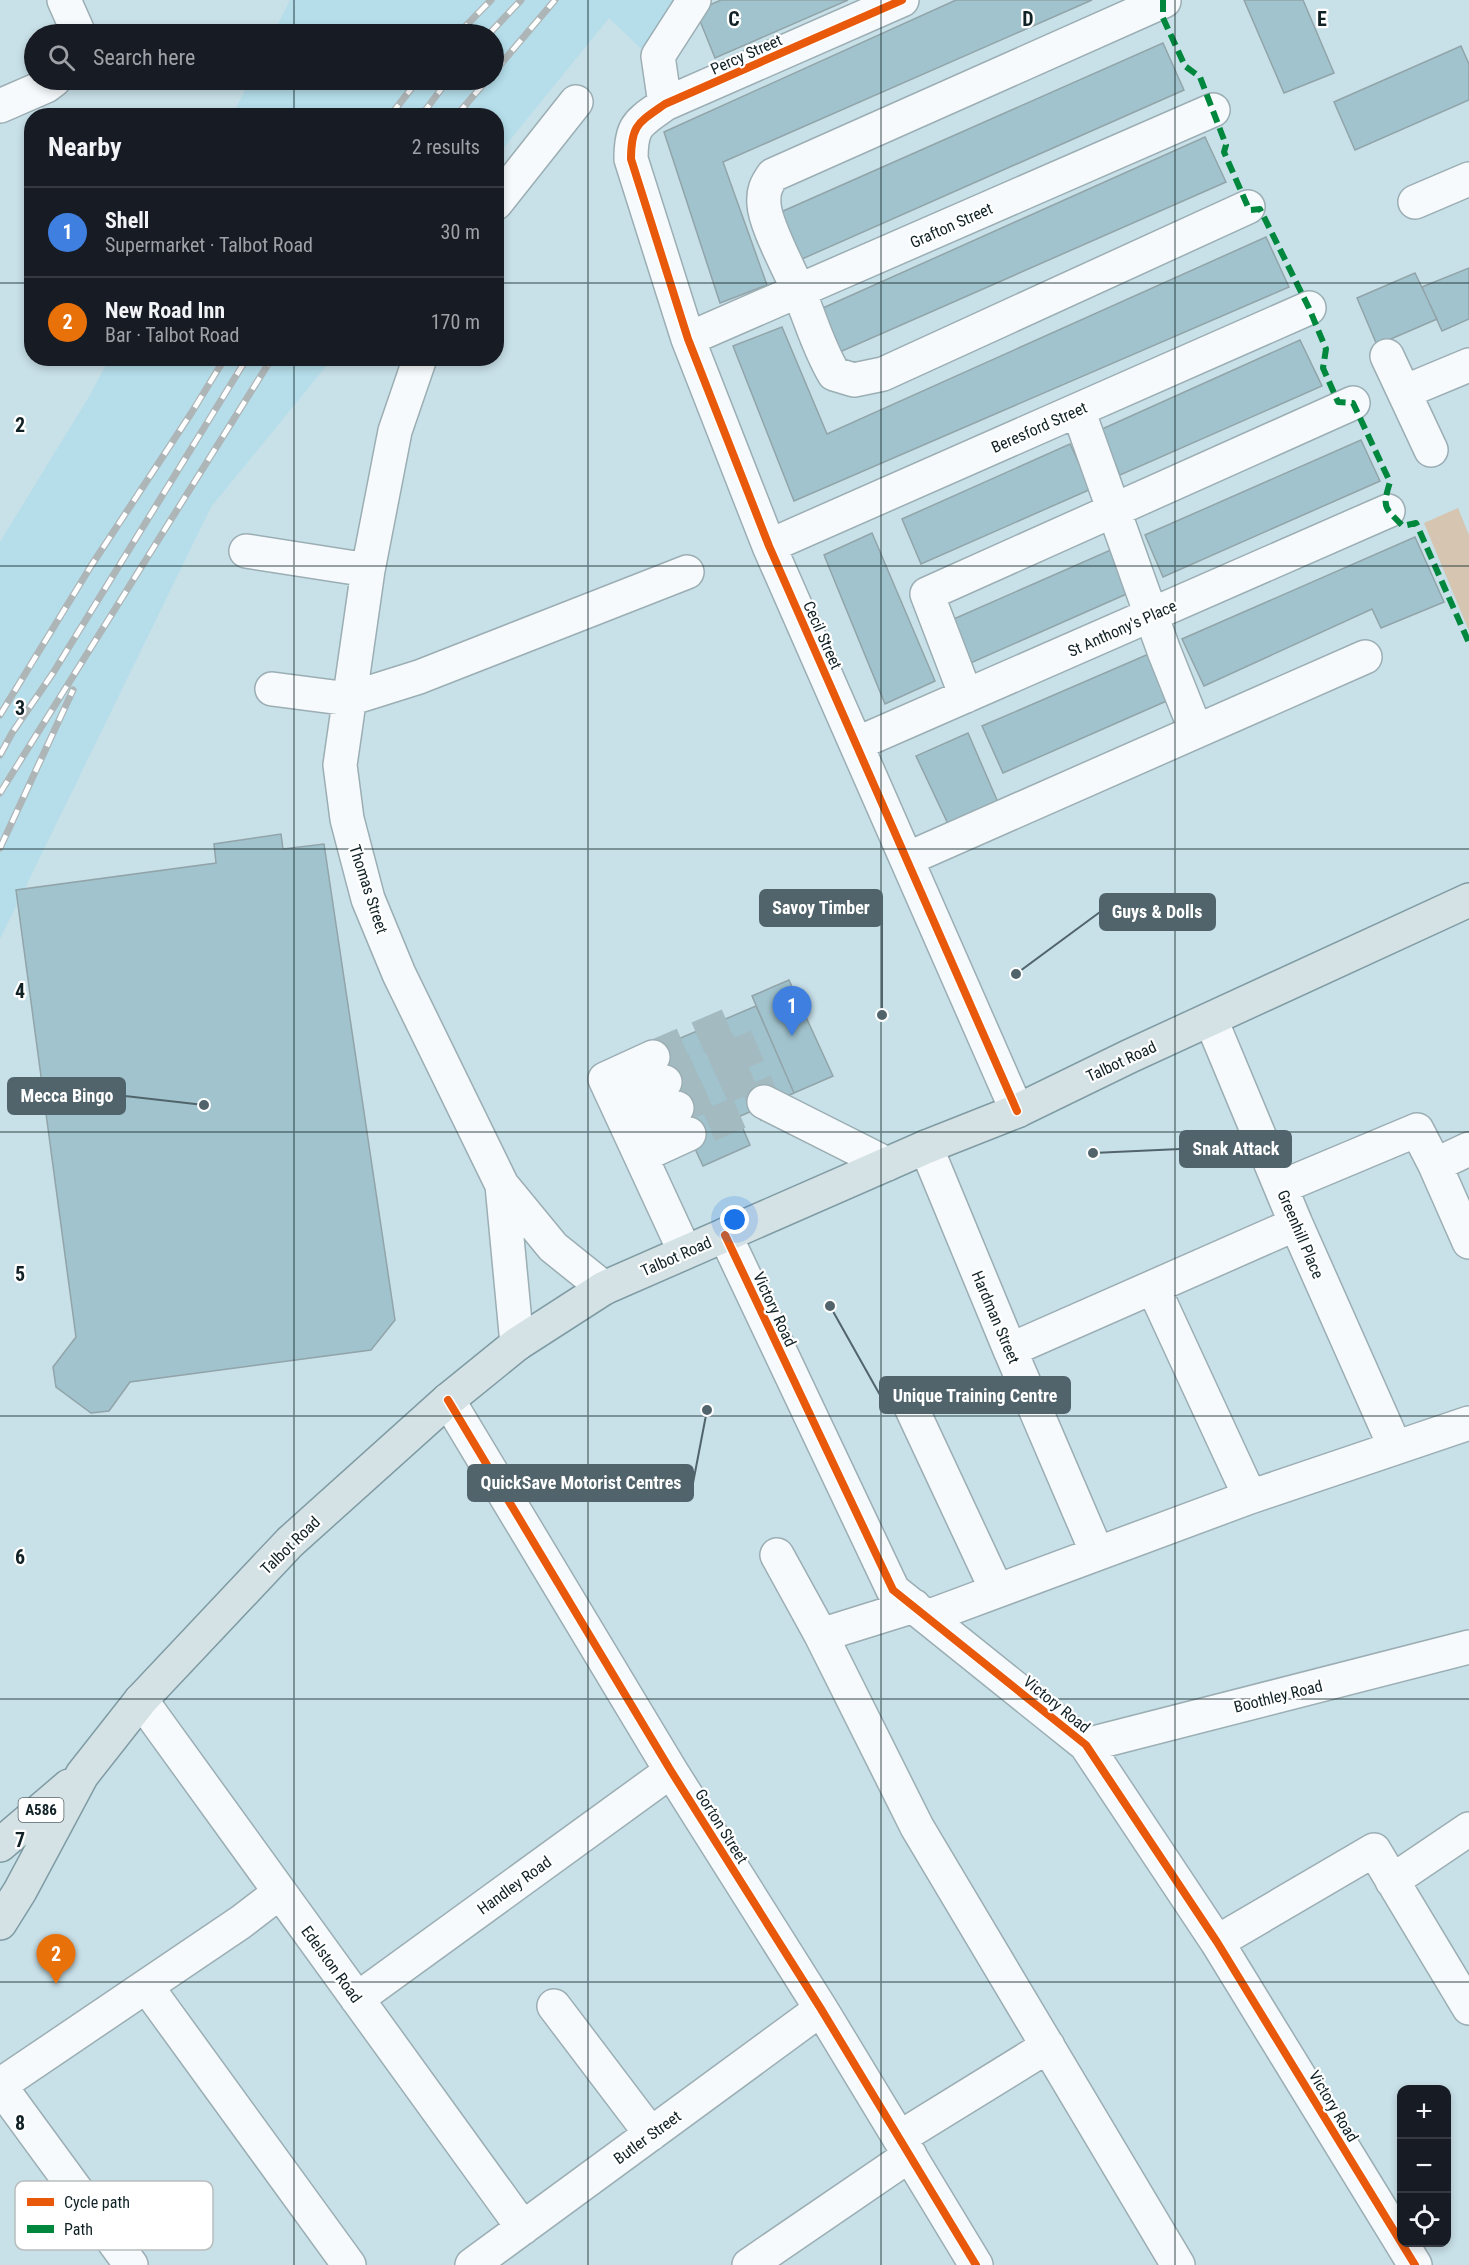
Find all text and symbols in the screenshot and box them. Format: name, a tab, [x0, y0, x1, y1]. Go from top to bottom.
text: C	[728, 7, 740, 31]
text: D	[1022, 7, 1034, 31]
text: E	[1317, 7, 1327, 31]
search box	[24, 24, 504, 90]
street label: Percy Street	[708, 30, 785, 79]
icon: search	[45, 41, 78, 74]
text: Search here	[93, 45, 195, 70]
text: Nearby	[48, 132, 122, 162]
text: 2 results	[412, 135, 480, 159]
street label: Grafton Street	[907, 199, 996, 252]
text: Shell	[105, 208, 149, 233]
text: 1	[62, 220, 73, 244]
text: 30 m	[441, 220, 480, 244]
text: Supermarket · Talbot Road	[105, 233, 313, 257]
text: New Road Inn	[105, 298, 225, 323]
text: 2	[62, 310, 73, 334]
text: 170 m	[431, 310, 480, 334]
text: Bar · Talbot Road	[105, 323, 239, 347]
street label: Beresford Street	[988, 398, 1090, 457]
text: 2	[15, 413, 25, 437]
street label: St Anthony's Place	[1065, 596, 1179, 661]
street label: Cecil Street	[799, 598, 846, 672]
text: 3	[15, 696, 25, 720]
street label: Thomas Street	[345, 842, 392, 936]
callout: Savoy Timber	[760, 890, 882, 926]
callout: Guys & Dolls	[1100, 894, 1215, 930]
text: Savoy Timber	[772, 897, 870, 918]
text: Guys & Dolls	[1112, 901, 1202, 922]
text: 4	[15, 979, 25, 1003]
pin: 1	[772, 986, 812, 1036]
street label: Talbot Road	[1083, 1037, 1159, 1086]
callout: Mecca Bingo	[8, 1078, 125, 1114]
text: Mecca Bingo	[21, 1085, 114, 1106]
callout: Snak Attack	[1180, 1131, 1291, 1167]
text: Snak Attack	[1193, 1138, 1280, 1159]
street label: Greenhill Place	[1273, 1187, 1328, 1281]
your location	[720, 1205, 749, 1234]
street label: Talbot Road	[638, 1232, 714, 1280]
text: 5	[15, 1262, 25, 1286]
street label: Hardman Street	[967, 1268, 1024, 1367]
street label: Victory Road	[749, 1269, 800, 1350]
callout: Unique Training Centre	[880, 1377, 1070, 1413]
text: Unique Training Centre	[893, 1385, 1058, 1406]
callout: QuickSave Motorist Centres	[468, 1465, 693, 1501]
text: QuickSave Motorist Centres	[481, 1472, 681, 1493]
street label: Talbot Road	[257, 1512, 324, 1578]
text: 6	[15, 1545, 25, 1569]
street label: Victory Road	[1020, 1672, 1094, 1737]
street label: Boothley Road	[1232, 1676, 1324, 1717]
street label: Gorton Street	[691, 1785, 752, 1867]
road number: A586	[18, 1798, 63, 1822]
text: 7	[15, 1828, 25, 1852]
street label: Handley Road	[474, 1852, 555, 1919]
street label: Edelston Road	[297, 1922, 366, 2006]
pin: 2	[36, 1934, 76, 1984]
street label: Victory Road	[1305, 2067, 1362, 2145]
map controls	[1397, 2085, 1451, 2247]
button: +	[1397, 2085, 1451, 2139]
street label: Butler Street	[610, 2107, 685, 2168]
text: 8	[15, 2111, 25, 2135]
button: −	[1397, 2139, 1451, 2193]
legend	[15, 2181, 213, 2250]
text: Cycle path	[64, 2193, 130, 2212]
button: locate	[1397, 2193, 1451, 2247]
text: Path	[64, 2220, 93, 2239]

